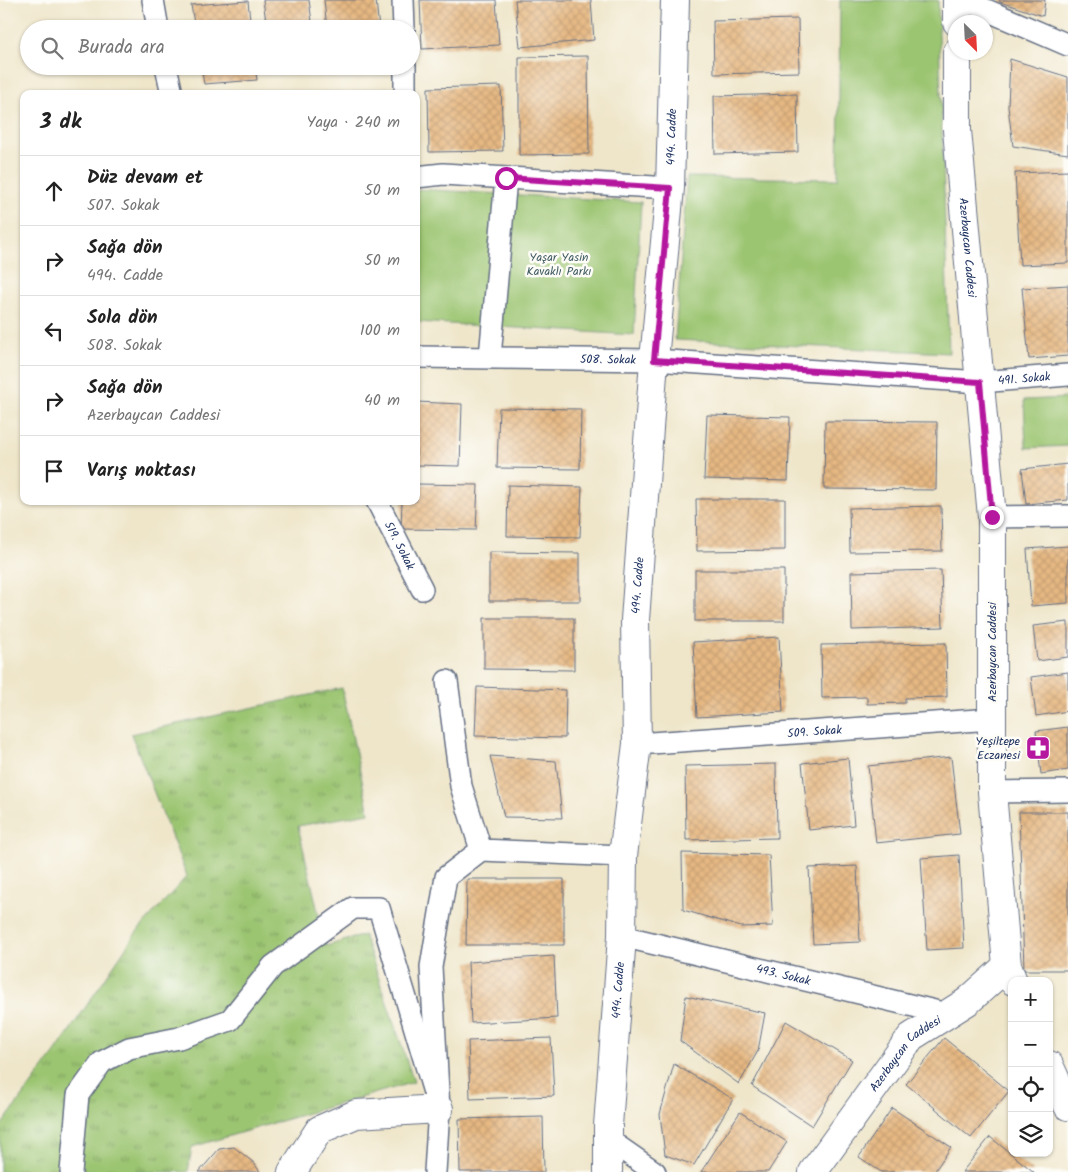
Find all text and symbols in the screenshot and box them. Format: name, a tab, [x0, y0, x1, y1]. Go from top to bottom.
north arrow	[948, 15, 993, 60]
search box	[20, 20, 420, 75]
text: Burada ara	[78, 33, 165, 63]
icon: search	[38, 34, 66, 62]
text: 3 dk	[40, 106, 81, 139]
street label: 494. Cadde	[662, 108, 682, 166]
text: Yaya · 240 m	[306, 110, 400, 135]
text: Düz devam et	[87, 163, 203, 193]
route start	[495, 167, 518, 190]
icon: ahead	[40, 177, 68, 205]
text: 50 m	[364, 178, 400, 203]
text: 507. Sokak	[87, 193, 159, 218]
street label: Azerbaycan Caddesi	[953, 197, 981, 299]
text: Sağa dön	[87, 233, 163, 263]
icon: right	[40, 247, 68, 275]
text: 50 m	[364, 248, 400, 273]
park label: Yaşar Yasin Kavaklı Parkı	[527, 248, 591, 281]
text: 494. Cadde	[87, 263, 163, 288]
text: Sola dön	[87, 303, 158, 333]
icon: left	[40, 317, 68, 345]
text: 100 m	[360, 318, 400, 343]
text: 508. Sokak	[87, 333, 162, 358]
street label: 508. Sokak	[580, 350, 637, 370]
street label: 491. Sokak	[997, 367, 1052, 391]
text: Sağa dön	[87, 373, 163, 403]
icon: right	[40, 387, 68, 415]
text: 40 m	[364, 388, 400, 413]
text: Azerbaycan Caddesi	[87, 403, 220, 428]
text: Varış noktası	[87, 456, 195, 486]
icon: arrive	[40, 457, 68, 485]
route end	[981, 506, 1004, 529]
street label: 519. Sokak	[379, 518, 420, 574]
street label: 494. Cadde	[626, 556, 650, 615]
street label: Azerbaycan Caddesi	[983, 601, 1002, 702]
street label: 509. Sokak	[787, 721, 843, 743]
place label: Yeşiltepe Eczanesi	[976, 732, 1021, 765]
pharmacy icon: Yeşiltepe Eczanesi	[1025, 735, 1051, 761]
street label: 493. Sokak	[754, 959, 813, 991]
street label: 494. Cadde	[607, 961, 630, 1020]
map controls	[1008, 977, 1053, 1157]
button: +	[1008, 977, 1053, 1022]
street label: Azerbaycan Caddesi	[865, 1011, 946, 1096]
button: −	[1008, 1022, 1053, 1067]
button: locate	[1008, 1067, 1053, 1112]
button: layers	[1008, 1112, 1053, 1157]

